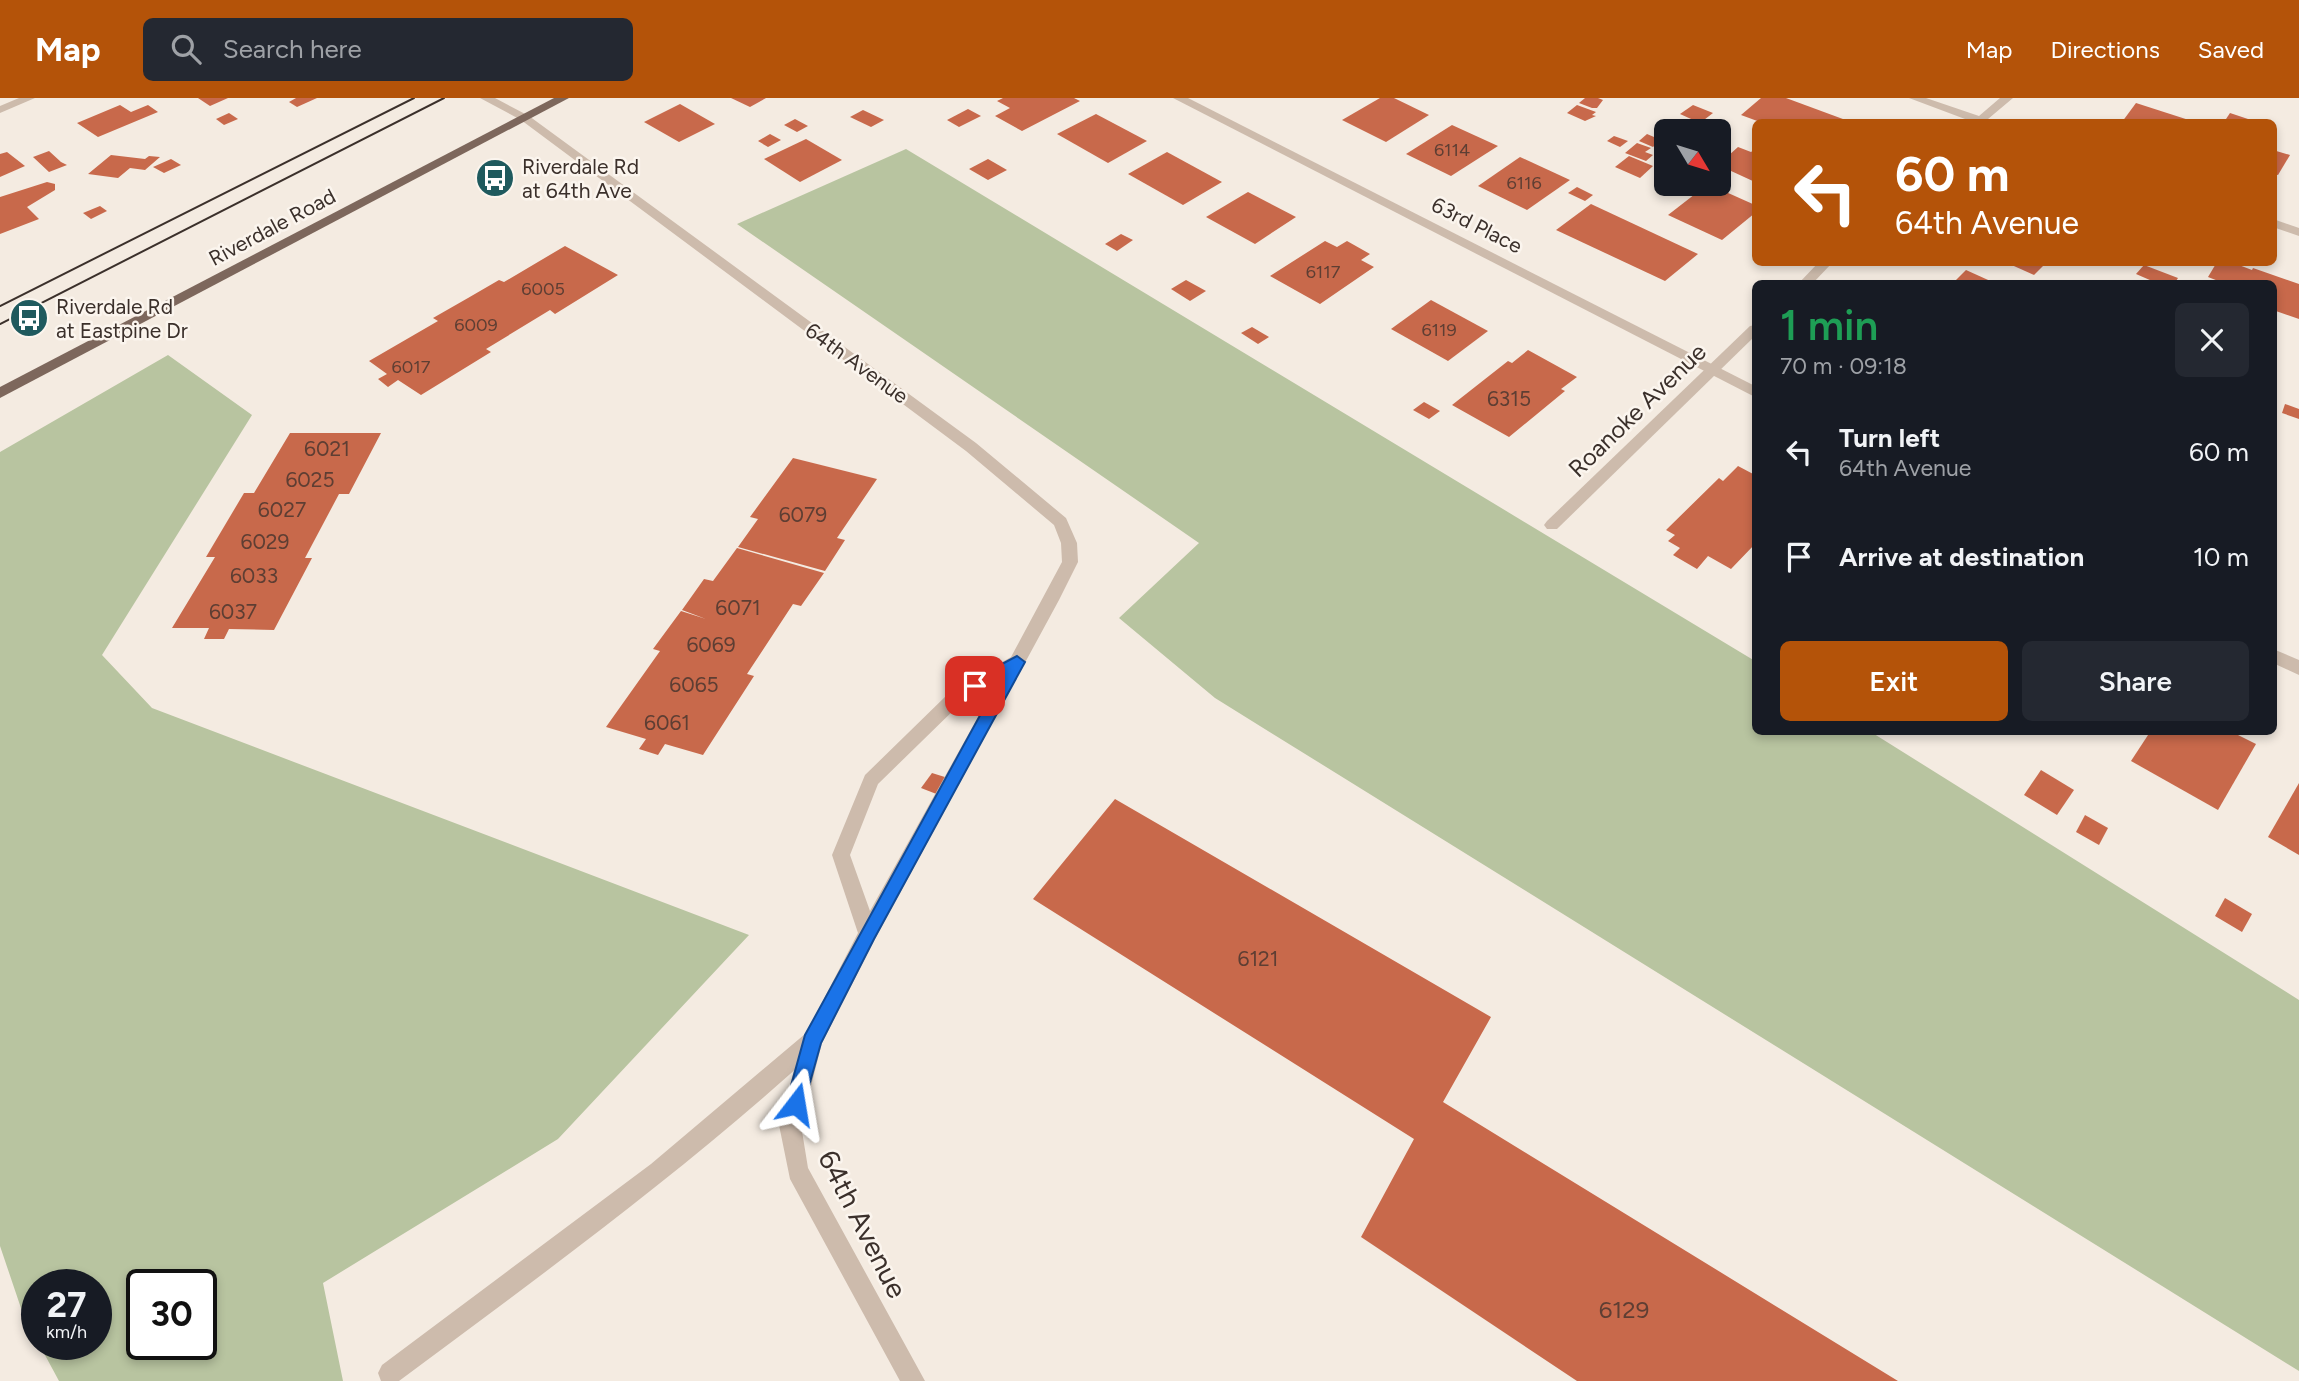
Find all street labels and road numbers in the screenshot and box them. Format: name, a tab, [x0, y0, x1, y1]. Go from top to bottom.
street label: Riverdale Road	[204, 183, 340, 271]
street label: 63rd Place	[1428, 192, 1526, 258]
street label: 64th Avenue	[801, 317, 913, 409]
street label: Roanoke Avenue	[1562, 337, 1712, 483]
street label: 64th Avenue	[811, 1145, 915, 1303]

